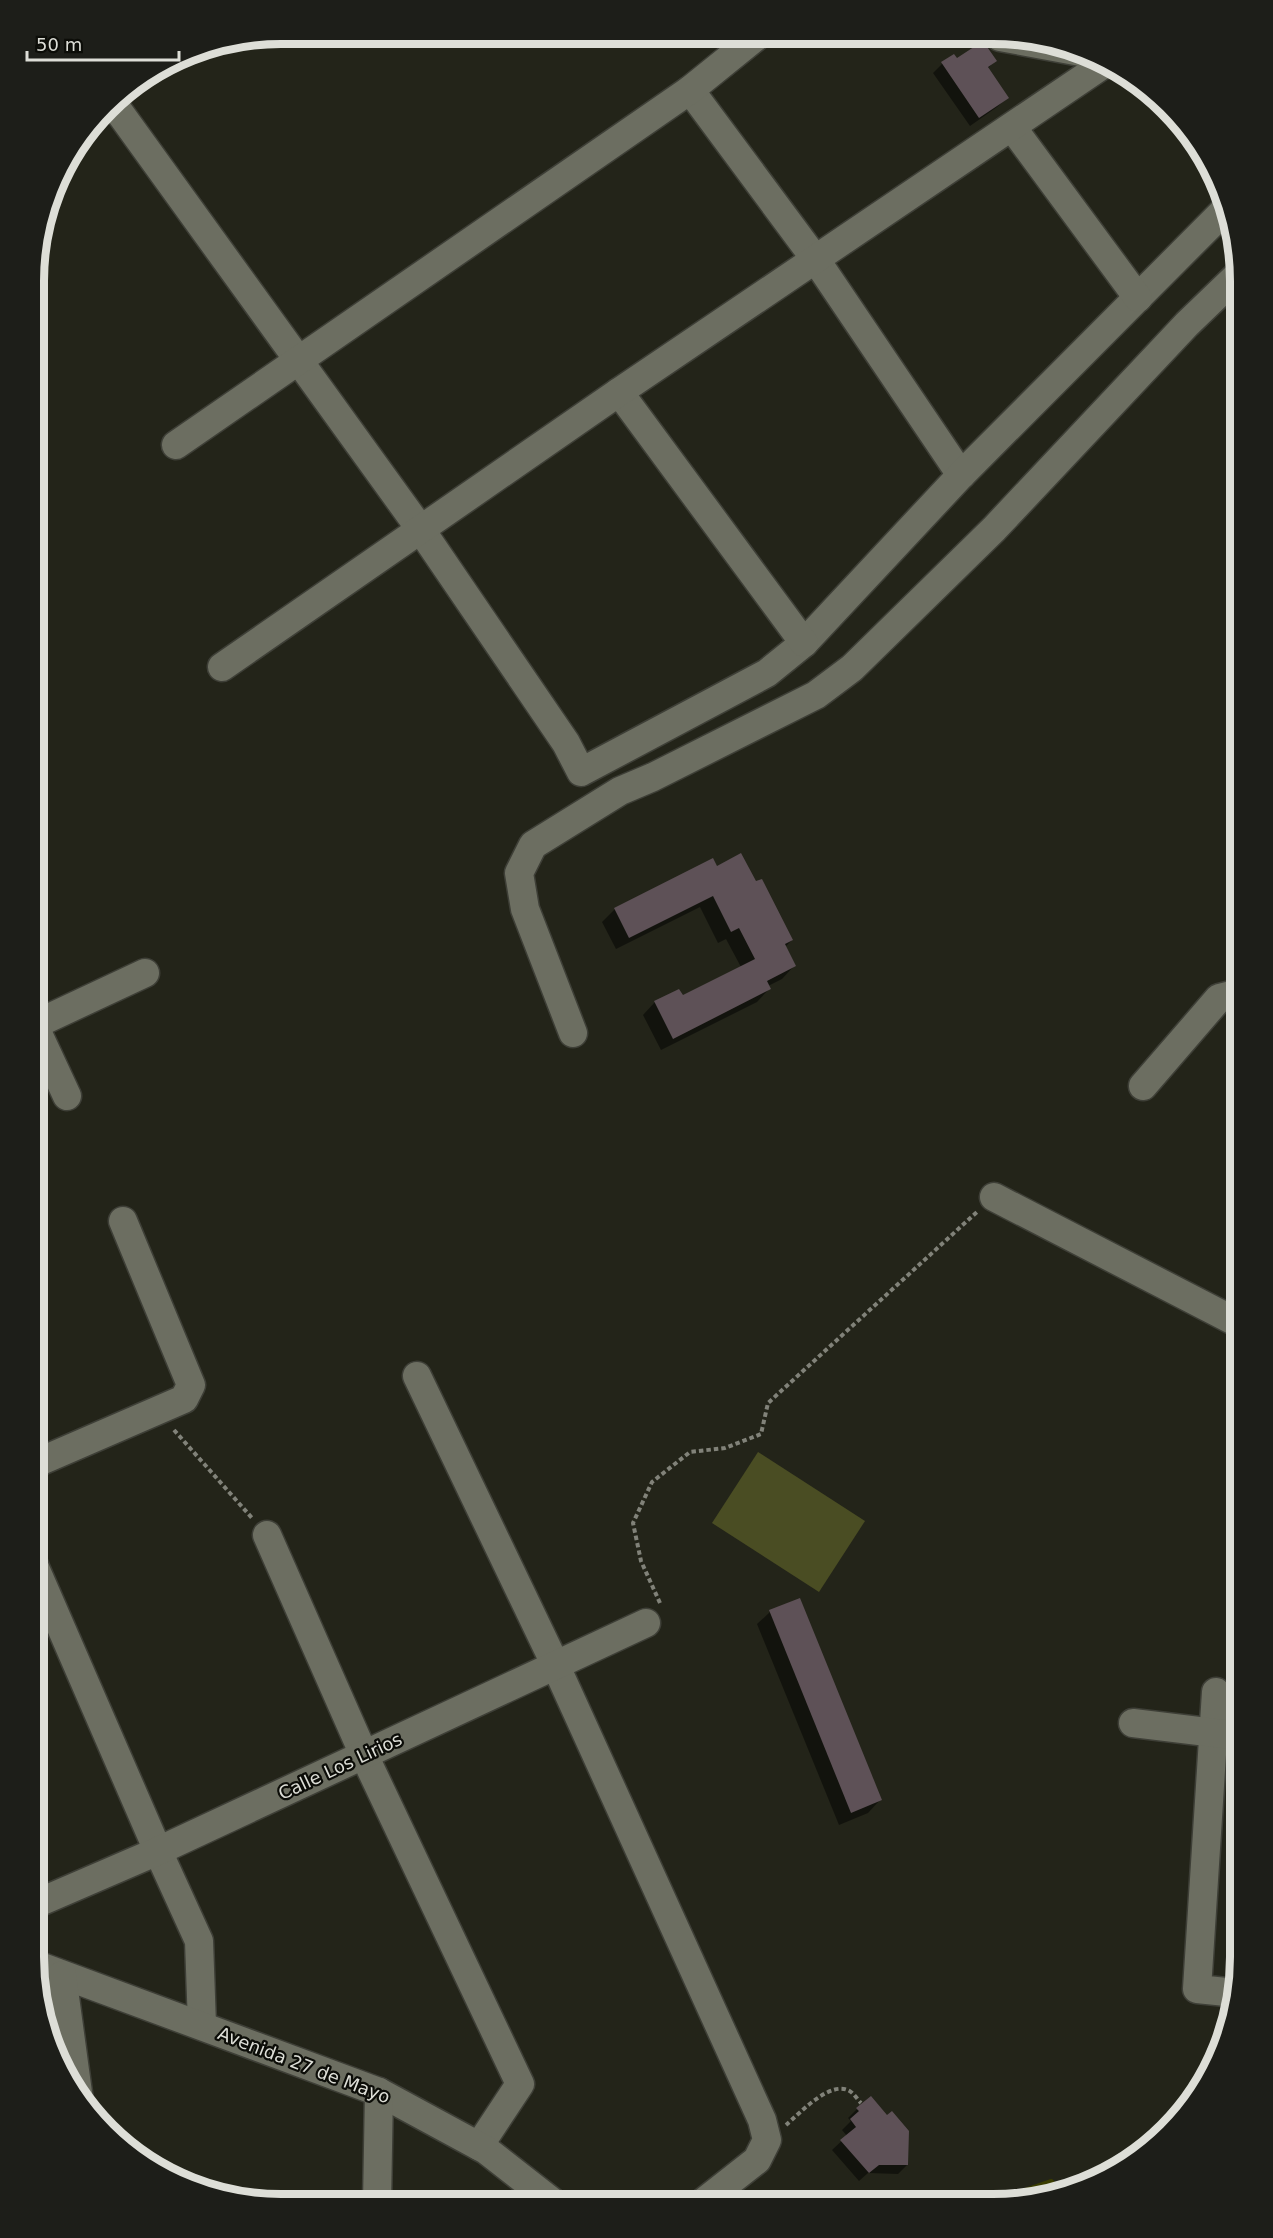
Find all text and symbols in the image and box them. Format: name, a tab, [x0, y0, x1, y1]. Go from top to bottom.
scale bar	[27, 24, 178, 62]
text: 50 m	[36, 34, 82, 55]
street label: Calle Los Lirios	[275, 1728, 405, 1804]
street label: Avenida 27 de Mayo	[215, 2022, 393, 2108]

